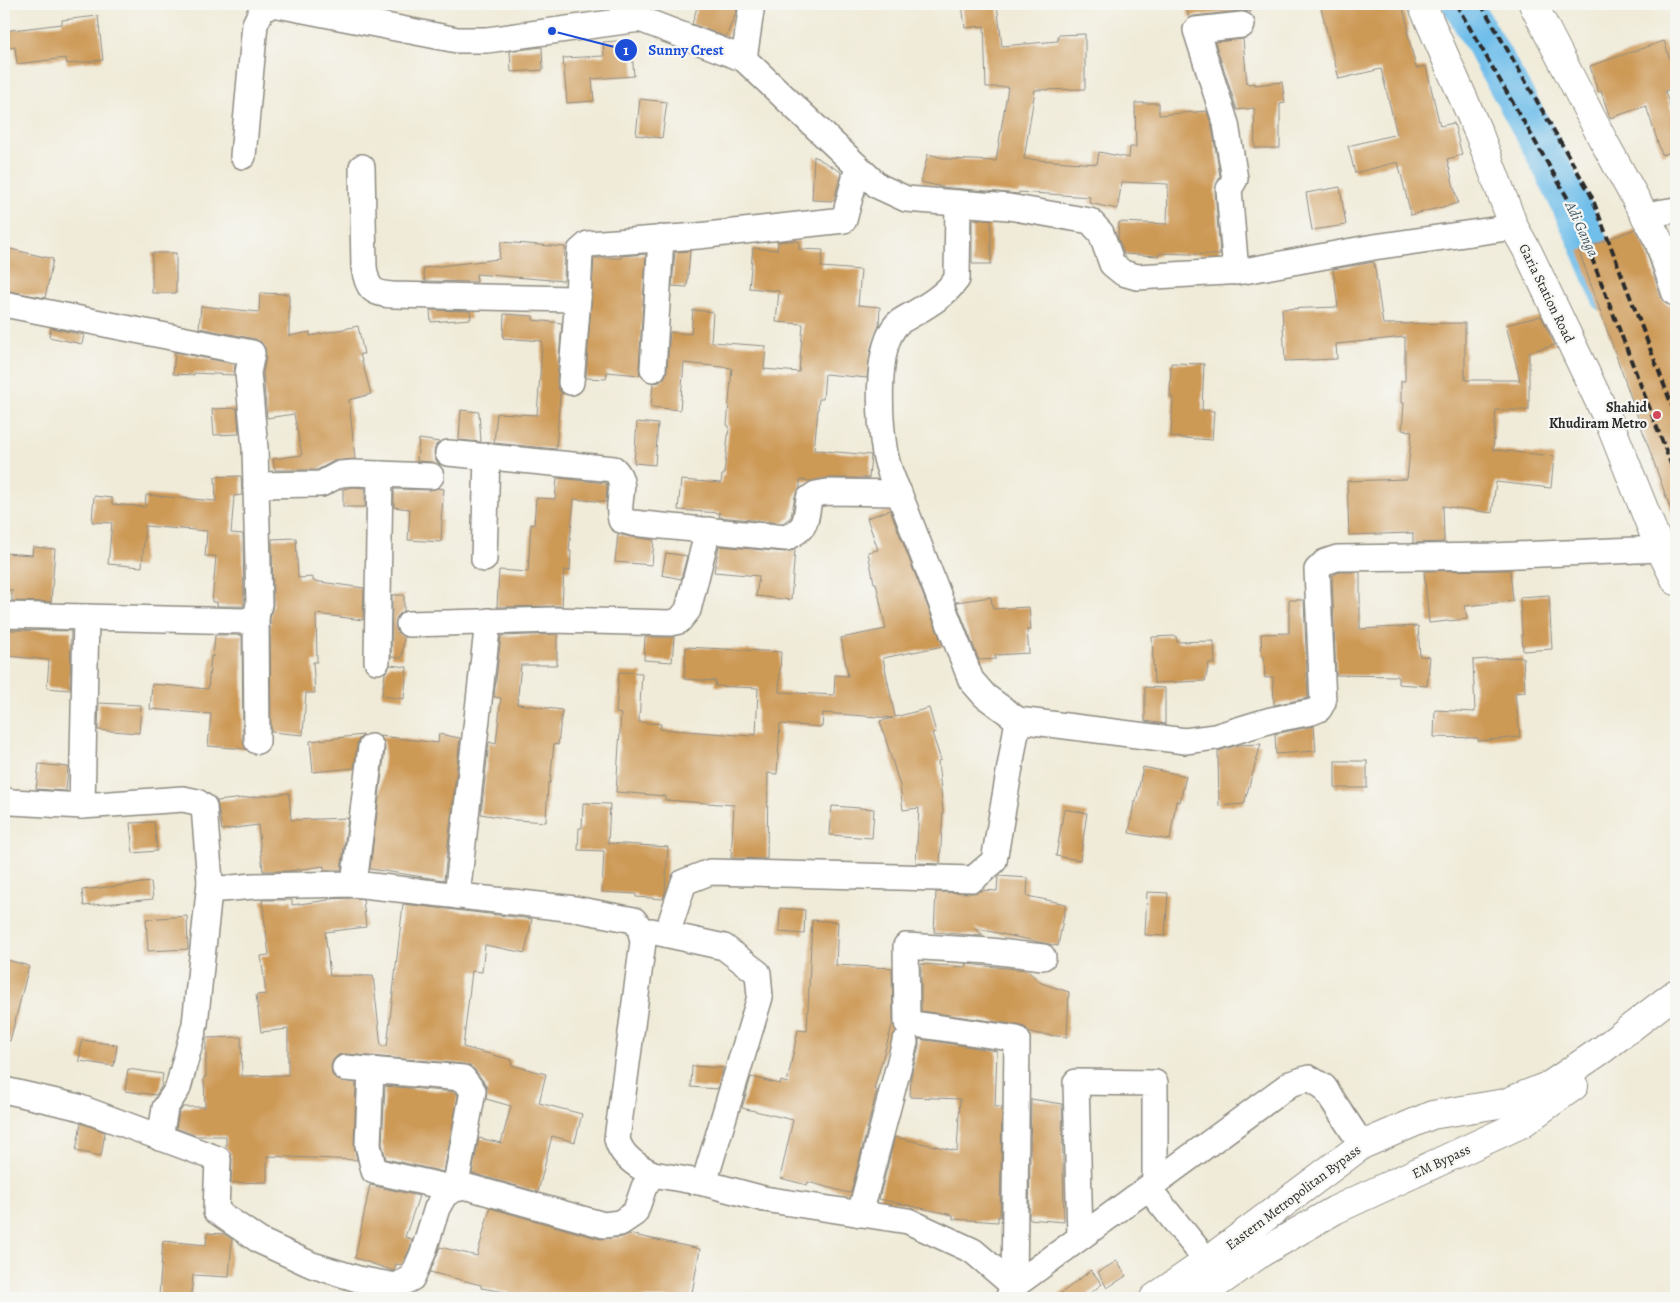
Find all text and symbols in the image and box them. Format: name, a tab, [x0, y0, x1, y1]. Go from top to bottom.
callout: Sunny Crest	[613, 35, 734, 65]
text: 1	[623, 40, 629, 60]
text: Sunny Crest	[648, 40, 724, 60]
water label: Adi Ganga	[1560, 197, 1604, 260]
street label: Garia Station Road	[1514, 241, 1579, 346]
place label: Shahid Khudiram Metro	[1549, 398, 1647, 433]
marker: Shahid Khudiram Metro	[1651, 409, 1663, 421]
street label: Eastern Metropolitan Bypass	[1222, 1140, 1365, 1254]
street label: EM Bypass	[1409, 1140, 1474, 1183]

